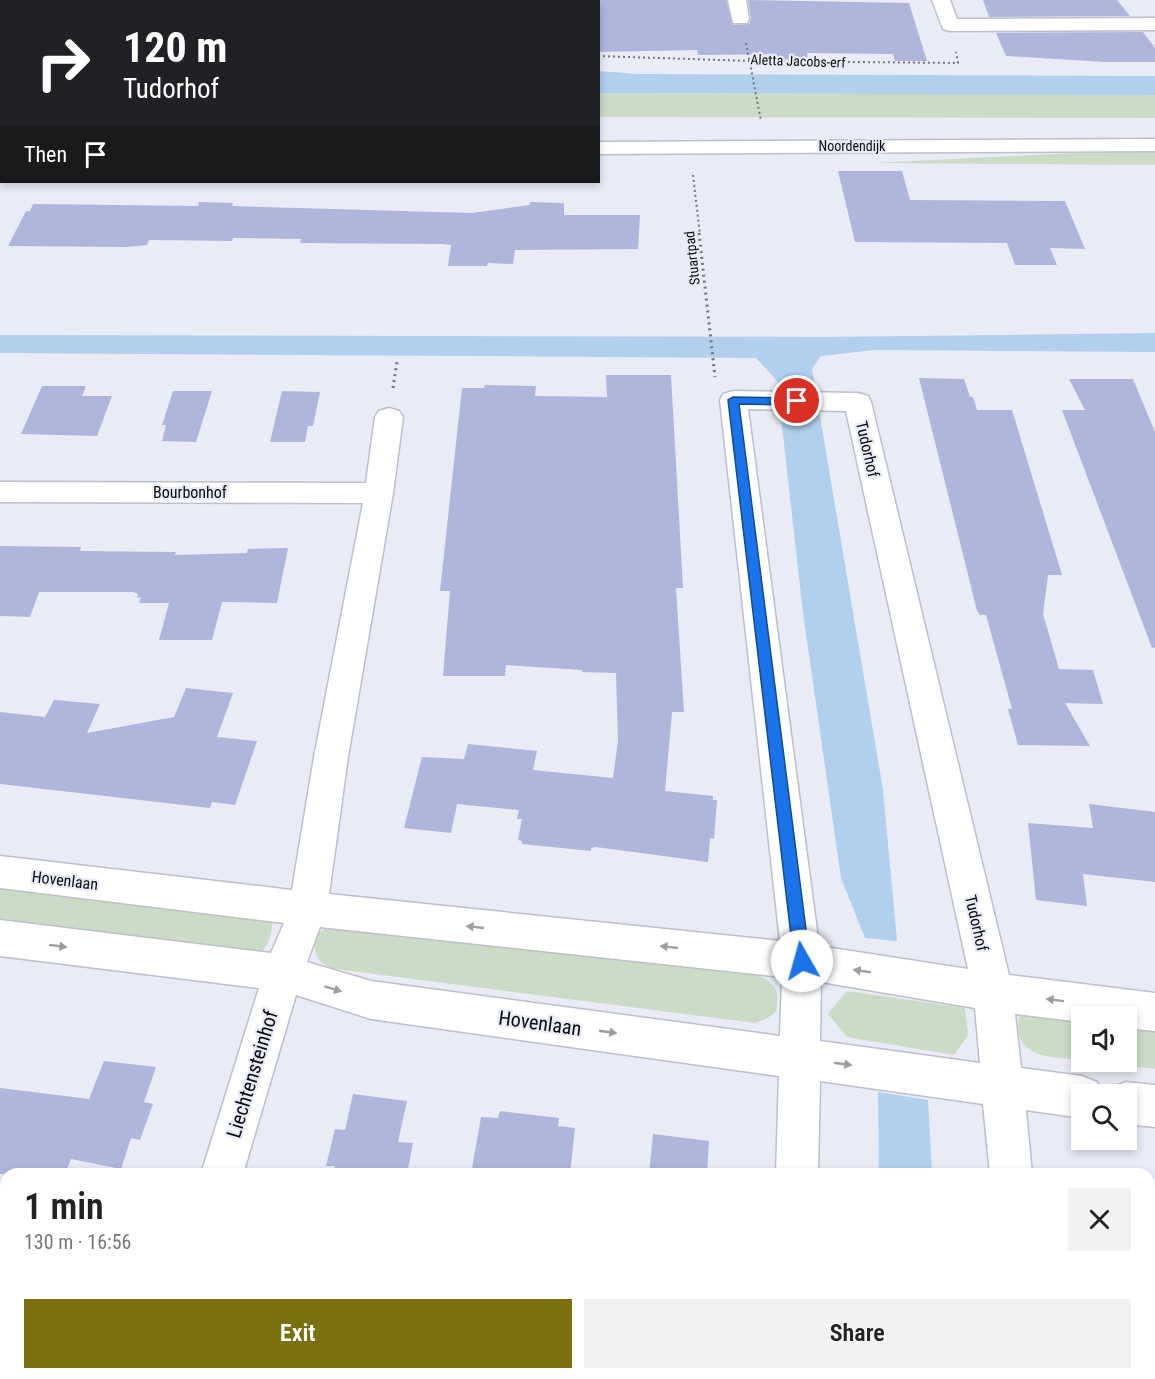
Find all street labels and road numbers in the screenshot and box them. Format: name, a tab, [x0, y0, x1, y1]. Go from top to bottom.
street label: Aletta Jacobs-erf	[750, 51, 846, 71]
street label: Noordendijk	[819, 138, 886, 154]
street label: Stuartpad	[681, 230, 703, 286]
street label: Tudorhof	[852, 419, 883, 479]
street label: Bourbonhof	[153, 483, 227, 502]
street label: Hovenlaan	[31, 867, 99, 894]
street label: Tudorhof	[961, 893, 992, 953]
street label: Hovenlaan	[497, 1005, 583, 1041]
street label: Liechtensteinhof	[221, 1007, 283, 1141]

